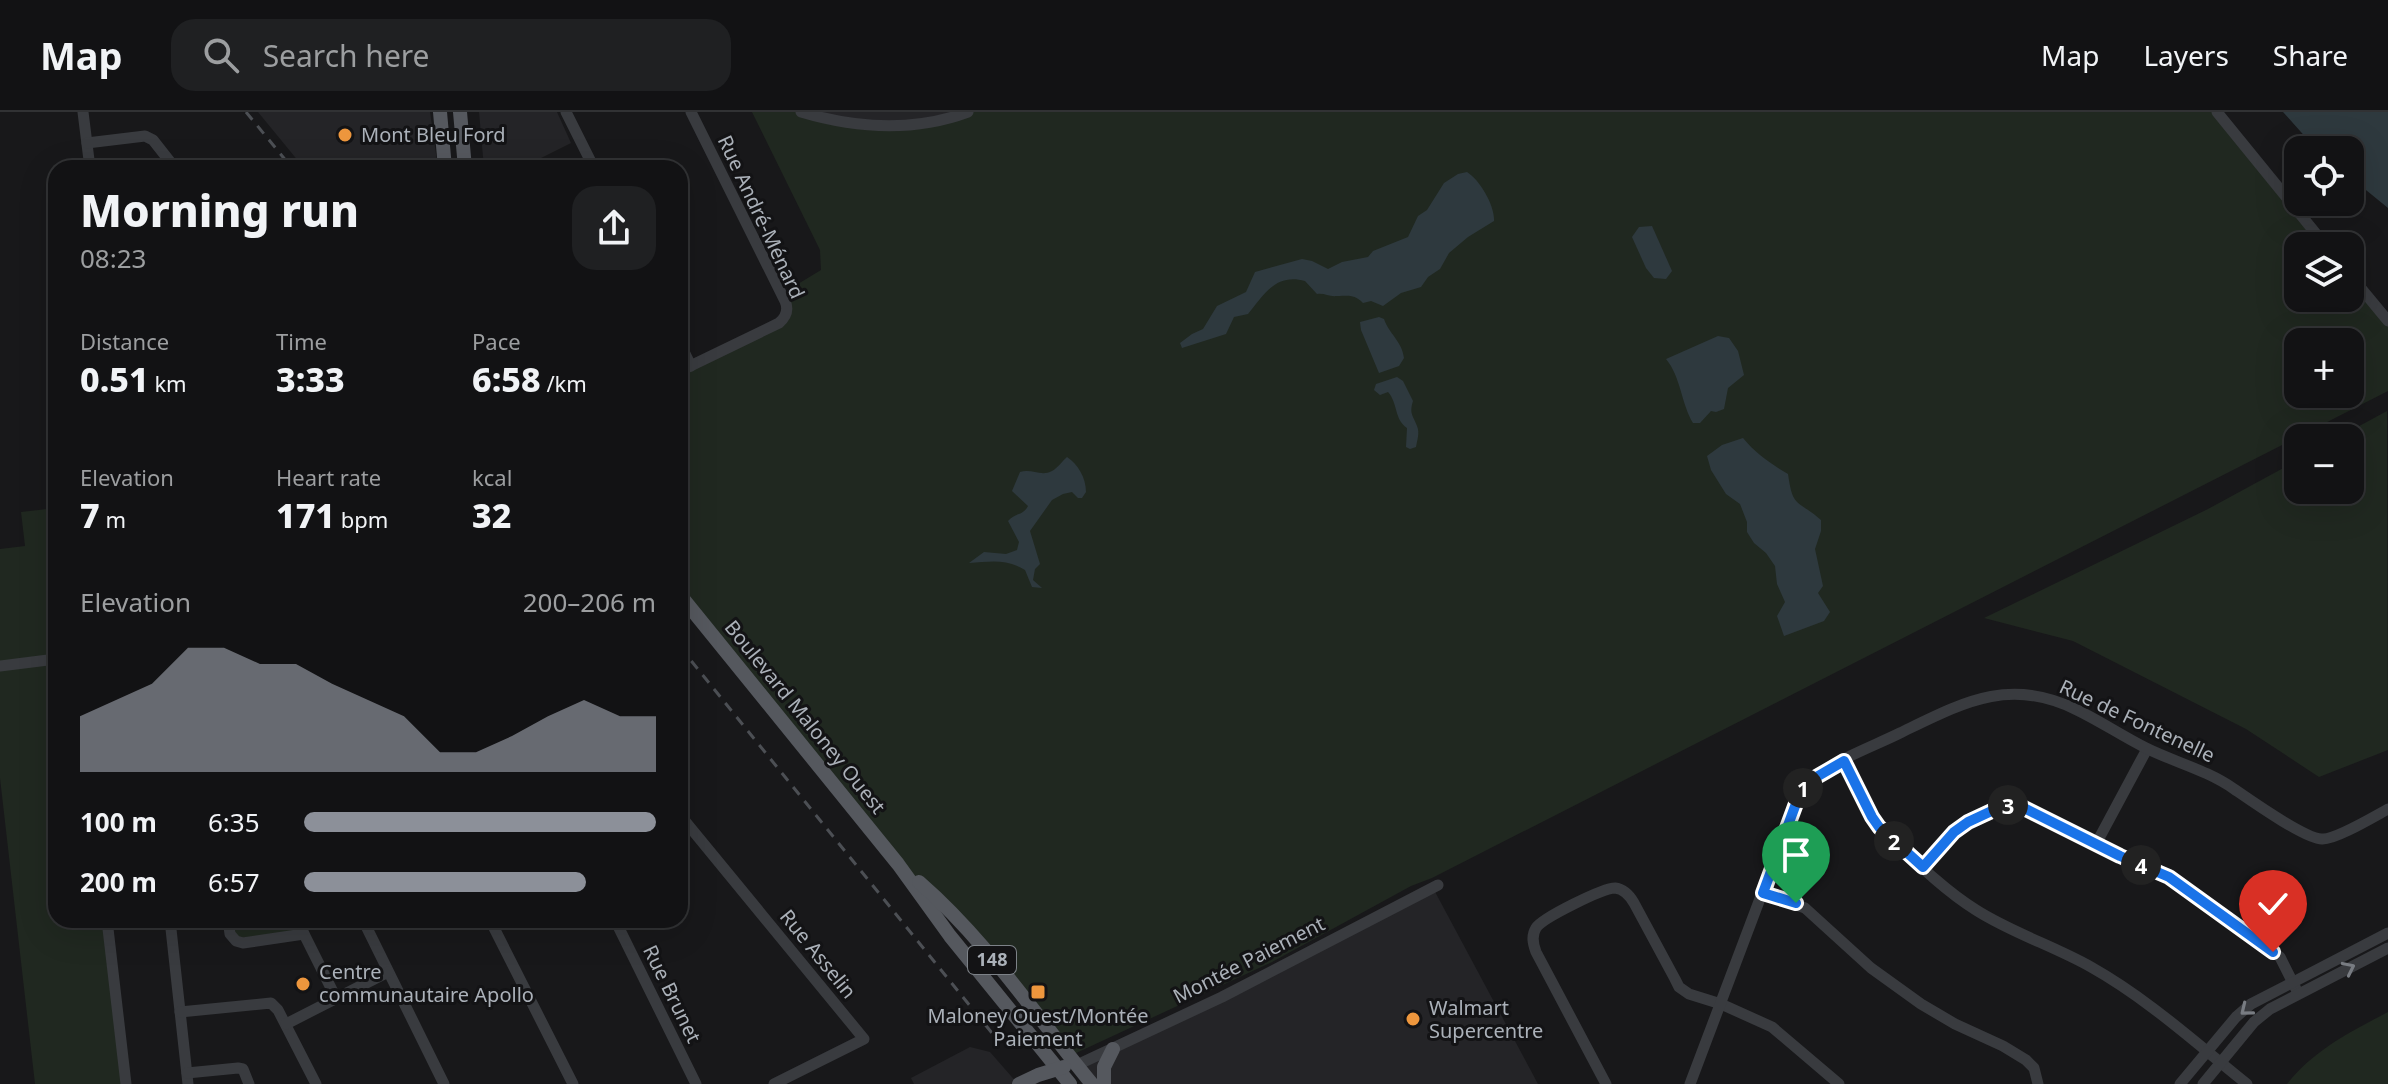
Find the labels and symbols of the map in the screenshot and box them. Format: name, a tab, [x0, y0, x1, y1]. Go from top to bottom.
place label: Mont Bleu Ford	[361, 121, 506, 148]
marker: Mont Bleu Ford	[336, 126, 354, 144]
street label: Rue André-Ménard	[712, 131, 811, 303]
street label: Boulevard Maloney Ouest	[719, 614, 892, 819]
street label: Rue de Fontenelle	[2055, 673, 2219, 768]
pin: 1	[1783, 768, 1823, 808]
pin: 3	[1988, 785, 2028, 825]
pin	[1762, 821, 1830, 903]
pin: 2	[1874, 821, 1914, 861]
pin: 4	[2121, 845, 2161, 885]
pin	[2239, 870, 2307, 952]
street label: Rue Asselin	[774, 904, 863, 1004]
street label: Montée Paiement	[1168, 910, 1329, 1009]
street label: Rue Brunet	[637, 940, 708, 1047]
road number: 148	[968, 946, 1016, 974]
place label: Centre communautaire Apollo	[319, 958, 534, 1008]
one-way arrow	[2340, 962, 2355, 977]
marker: Centre communautaire Apollo	[294, 975, 312, 993]
marker: Maloney Ouest/Montée Paiement	[1029, 983, 1047, 1001]
place label: Walmart Supercentre	[1429, 994, 1543, 1044]
one-way arrow	[2240, 1000, 2255, 1014]
place label: Maloney Ouest/Montée Paiement	[927, 1002, 1149, 1052]
marker: Walmart Supercentre	[1404, 1010, 1422, 1028]

